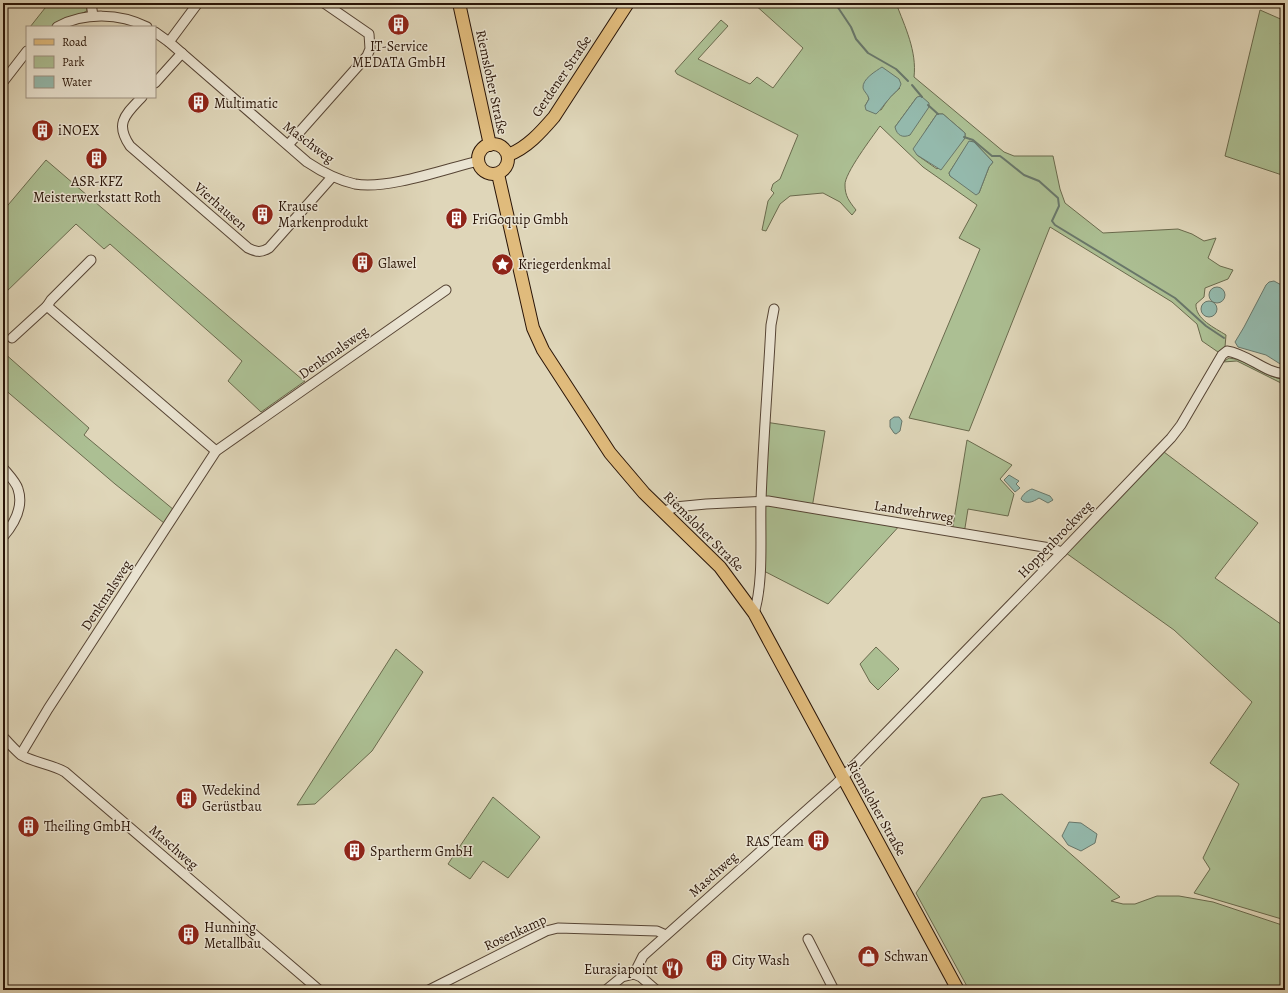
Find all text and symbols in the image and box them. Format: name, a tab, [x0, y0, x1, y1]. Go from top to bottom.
building icon: IT-Service MEDATA GmbH	[386, 11, 412, 37]
legend	[26, 26, 156, 98]
street label: Riemsloher Straße	[471, 28, 512, 136]
street label: Gerdener Straße	[527, 32, 596, 121]
text: Road	[62, 34, 88, 50]
place label: IT-Service MEDATA GmbH	[352, 37, 446, 72]
text: Park	[62, 54, 85, 70]
text: Water	[61, 74, 92, 90]
building icon: Multimatic	[185, 90, 211, 116]
place label: Multimatic	[214, 94, 278, 113]
building icon: iNOEX	[29, 117, 55, 143]
street label: Maschweg	[279, 117, 338, 168]
place label: iNOEX	[58, 121, 100, 140]
building icon: ASR-KFZ Meisterwerkstatt Roth	[84, 146, 110, 172]
place label: ASR-KFZ Meisterwerkstatt Roth	[33, 172, 162, 207]
street label: Vierhausen	[189, 177, 252, 235]
place label: Krause Markenprodukt	[278, 197, 369, 232]
building icon: Krause Markenprodukt	[250, 201, 276, 227]
building icon: FriGoquip Gmbh	[444, 206, 470, 232]
place label: FriGoquip Gmbh	[472, 210, 569, 229]
building icon: Glawel	[349, 250, 375, 276]
place icon: Kriegerdenkmal	[490, 251, 516, 277]
place label: Glawel	[378, 254, 417, 273]
place label: Kriegerdenkmal	[518, 255, 611, 274]
street label: Denkmalsweg	[295, 321, 372, 383]
street label: Riemsloher Straße	[659, 487, 748, 576]
street label: Landwehrweg	[873, 496, 955, 527]
street label: Hoppenbrockweg	[1013, 496, 1097, 582]
street label: Denkmalsweg	[76, 556, 136, 634]
street label: Riemsloher Straße	[842, 757, 911, 859]
place label: Wedekind Gerüstbau	[201, 781, 262, 816]
building icon: Wedekind Gerüstbau	[174, 785, 200, 811]
building icon: Theiling GmbH	[16, 813, 42, 839]
place label: Theiling GmbH	[44, 817, 131, 836]
street label: Maschweg	[145, 821, 202, 874]
building icon: RAS Team	[806, 828, 832, 854]
place label: RAS Team	[746, 832, 804, 851]
building icon: Spartherm GmbH	[342, 838, 368, 864]
place label: Spartherm GmbH	[370, 842, 473, 861]
street label: Maschweg	[685, 847, 742, 901]
street label: Rosenkamp	[481, 910, 550, 955]
place label: Hunning Metallbau	[204, 918, 261, 953]
building icon: Hunning Metallbau	[176, 922, 202, 948]
shop icon: Schwan	[856, 943, 882, 969]
building icon: City Wash	[703, 947, 729, 973]
place label: Schwan	[884, 947, 928, 966]
place label: City Wash	[732, 951, 790, 970]
restaurant icon: Eurasiapoint	[660, 956, 686, 982]
place label: Eurasiapoint	[584, 960, 658, 979]

